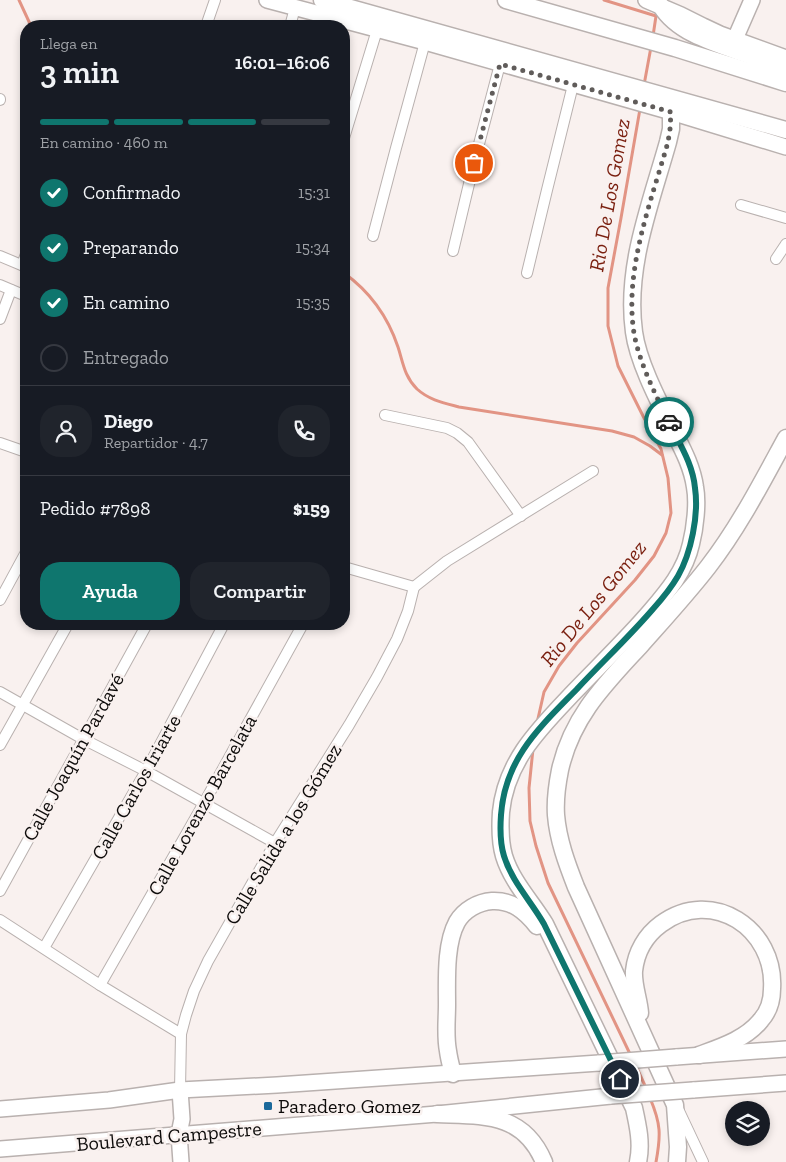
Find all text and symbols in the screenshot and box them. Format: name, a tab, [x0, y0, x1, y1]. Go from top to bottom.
text: Llega en	[40, 34, 97, 53]
text: 16:01–16:06	[235, 51, 330, 74]
text: 3 min	[40, 53, 119, 91]
water label: Rio De Los Gomez	[583, 117, 635, 273]
text: En camino · 460 m	[40, 133, 168, 152]
pin	[453, 142, 495, 184]
icon: bag	[460, 149, 488, 177]
icon: check	[40, 179, 68, 207]
text: Confirmado	[83, 181, 180, 204]
text: 15:31	[298, 183, 330, 202]
icon: check	[40, 234, 68, 262]
text: Preparando	[83, 236, 179, 259]
text: 15:34	[296, 238, 330, 257]
icon: check	[40, 289, 68, 317]
text: En camino	[83, 291, 170, 314]
text: 15:35	[296, 293, 330, 312]
text: Entregado	[83, 346, 169, 369]
courier	[644, 397, 694, 447]
button: person	[40, 405, 92, 457]
button: phone	[278, 405, 330, 457]
icon: car	[655, 408, 683, 436]
text: Diego	[104, 410, 153, 433]
text: Repartidor · 4.7	[104, 433, 208, 452]
text: Pedido #7898	[40, 497, 150, 520]
text: $159	[293, 497, 330, 520]
water label: Rio De Los Gomez	[535, 535, 651, 671]
button: Ayuda	[40, 562, 180, 620]
button: Compartir	[190, 562, 330, 620]
street label: Calle Joaquín Pardavé	[17, 669, 129, 845]
street label: Calle Carlos Iriarte	[86, 710, 186, 864]
street label: Calle Lorenzo Barcelata	[142, 710, 262, 899]
street label: Calle Salida a los Gómez	[219, 739, 347, 929]
pin	[599, 1058, 641, 1100]
icon: home	[606, 1065, 634, 1093]
place label: Paradero Gomez	[278, 1094, 421, 1118]
marker: Paradero Gomez	[262, 1100, 274, 1112]
map controls	[725, 1101, 770, 1146]
button: layers	[725, 1101, 770, 1146]
street label: Boulevard Campestre	[75, 1116, 263, 1156]

